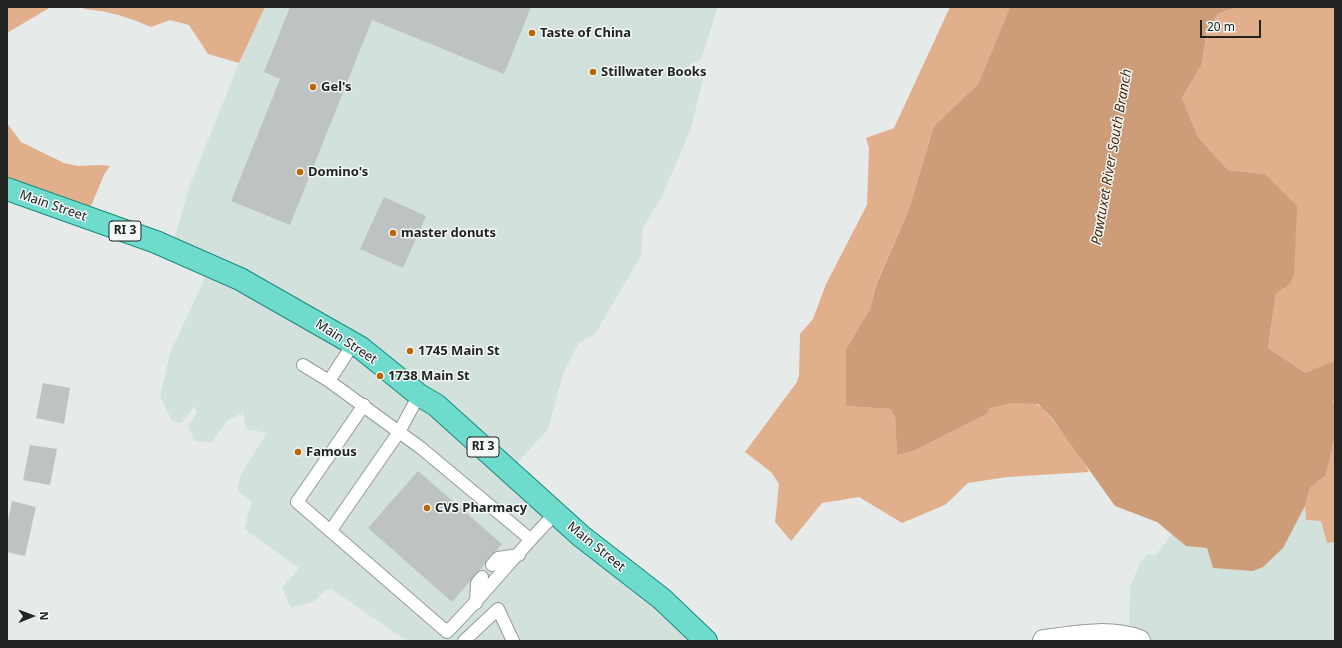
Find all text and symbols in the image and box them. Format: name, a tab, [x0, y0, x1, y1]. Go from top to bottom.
scale bar	[1202, 12, 1263, 38]
text: 20 m	[1207, 18, 1235, 35]
place label: Taste of China	[540, 25, 631, 41]
marker: Taste of China	[527, 28, 537, 38]
place label: Stillwater Books	[601, 64, 706, 80]
marker: Stillwater Books	[588, 67, 598, 77]
water label: Pawtuxet River South Branch	[1088, 68, 1136, 246]
place label: Gel's	[321, 79, 352, 95]
marker: Gel's	[308, 82, 318, 92]
place label: Domino's	[308, 164, 368, 180]
marker: Domino's	[295, 167, 305, 177]
street label: Main Street	[17, 187, 89, 225]
road number: RI 3	[109, 221, 141, 241]
place label: master donuts	[401, 225, 496, 241]
marker: master donuts	[388, 228, 398, 238]
street label: Main Street	[312, 316, 380, 368]
place label: 1745 Main St	[418, 343, 500, 359]
marker: 1745 Main St	[405, 346, 415, 356]
place label: 1738 Main St	[388, 368, 470, 384]
marker: 1738 Main St	[375, 371, 385, 381]
road number: RI 3	[467, 437, 499, 457]
place label: Famous	[306, 444, 357, 460]
marker: Famous	[293, 447, 303, 457]
place label: CVS Pharmacy	[435, 500, 527, 516]
marker: CVS Pharmacy	[422, 503, 432, 513]
street label: Main Street	[564, 519, 628, 575]
north arrow	[12, 596, 52, 636]
text: N	[37, 611, 52, 620]

